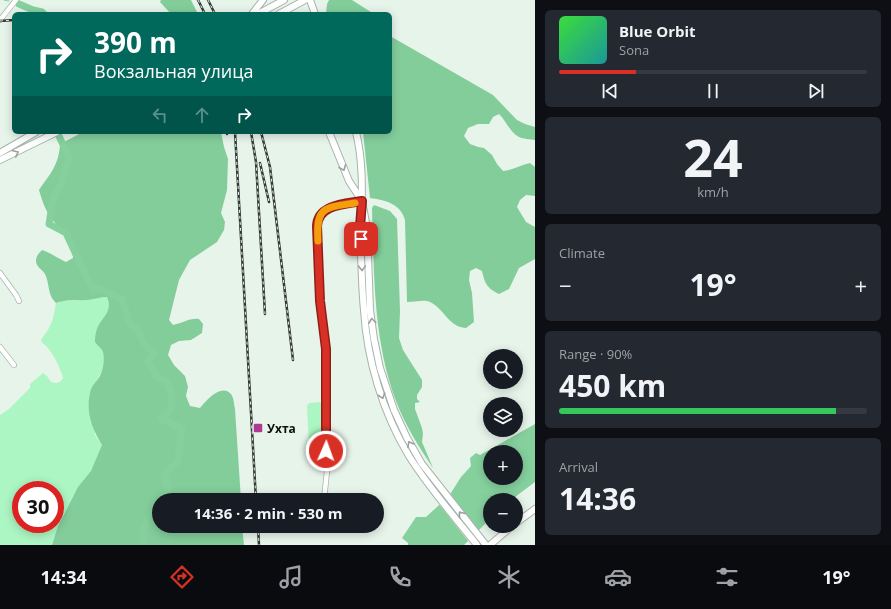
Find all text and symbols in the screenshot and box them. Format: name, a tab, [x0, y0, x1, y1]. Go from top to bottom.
text: Blue Orbit	[619, 21, 696, 41]
text: 390 m	[94, 23, 177, 61]
icon: right	[28, 28, 80, 80]
text: Sona	[619, 41, 649, 59]
text: Вокзальная улица	[94, 59, 253, 83]
icon: previous	[599, 80, 621, 102]
icon: pause	[702, 80, 724, 102]
icon: next	[805, 80, 827, 102]
icon: left	[149, 104, 171, 126]
icon: ahead	[191, 104, 213, 126]
icon: right	[233, 104, 255, 126]
text: 24	[683, 121, 743, 192]
one-way arrow	[12, 150, 19, 158]
one-way arrow	[339, 164, 347, 171]
text: km/h	[697, 183, 729, 201]
pin	[344, 222, 378, 256]
icon: arrive	[350, 228, 372, 250]
text: Climate	[559, 244, 605, 262]
text: 19°	[689, 264, 737, 305]
one-way arrow	[358, 265, 366, 271]
text: −	[559, 270, 572, 300]
text: +	[854, 270, 867, 300]
one-way arrow	[367, 318, 376, 324]
text: Range · 90%	[559, 345, 632, 363]
map controls	[483, 349, 523, 533]
button: search	[483, 349, 523, 389]
text: 450 km	[559, 365, 666, 406]
one-way arrow	[377, 392, 385, 399]
button: layers	[483, 397, 523, 437]
place label: Ухта	[267, 420, 296, 437]
marker: Ухта	[252, 422, 264, 434]
position arrow	[305, 430, 347, 472]
one-way arrow	[408, 441, 415, 448]
button: +	[483, 445, 523, 485]
text: Arrival	[559, 458, 598, 476]
text: 14:36	[559, 478, 636, 519]
speed limit sign: 30	[12, 481, 64, 533]
button: −	[483, 493, 523, 533]
text: 14:36 · 2 min · 530 m	[194, 503, 342, 523]
one-way arrow	[459, 512, 466, 519]
icon: directions	[168, 563, 196, 591]
icon: music	[277, 563, 305, 591]
icon: phone	[386, 563, 414, 591]
icon: climate	[495, 563, 523, 591]
icon: car	[604, 563, 632, 591]
icon: filters	[713, 563, 741, 591]
text: 14:34	[41, 565, 87, 589]
text: 19°	[822, 565, 850, 589]

